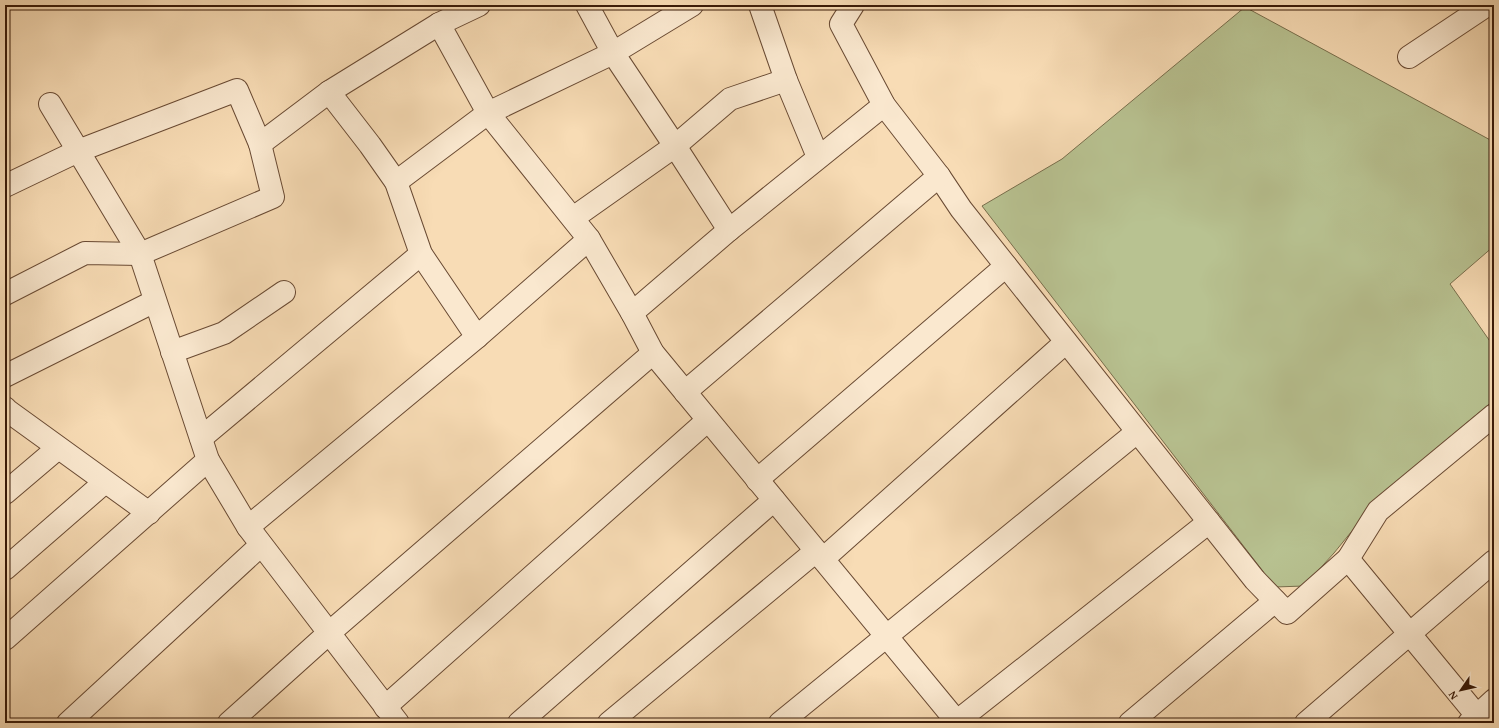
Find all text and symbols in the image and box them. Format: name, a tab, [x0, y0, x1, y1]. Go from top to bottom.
north arrow	[1441, 670, 1481, 710]
text: N	[1444, 688, 1461, 703]

